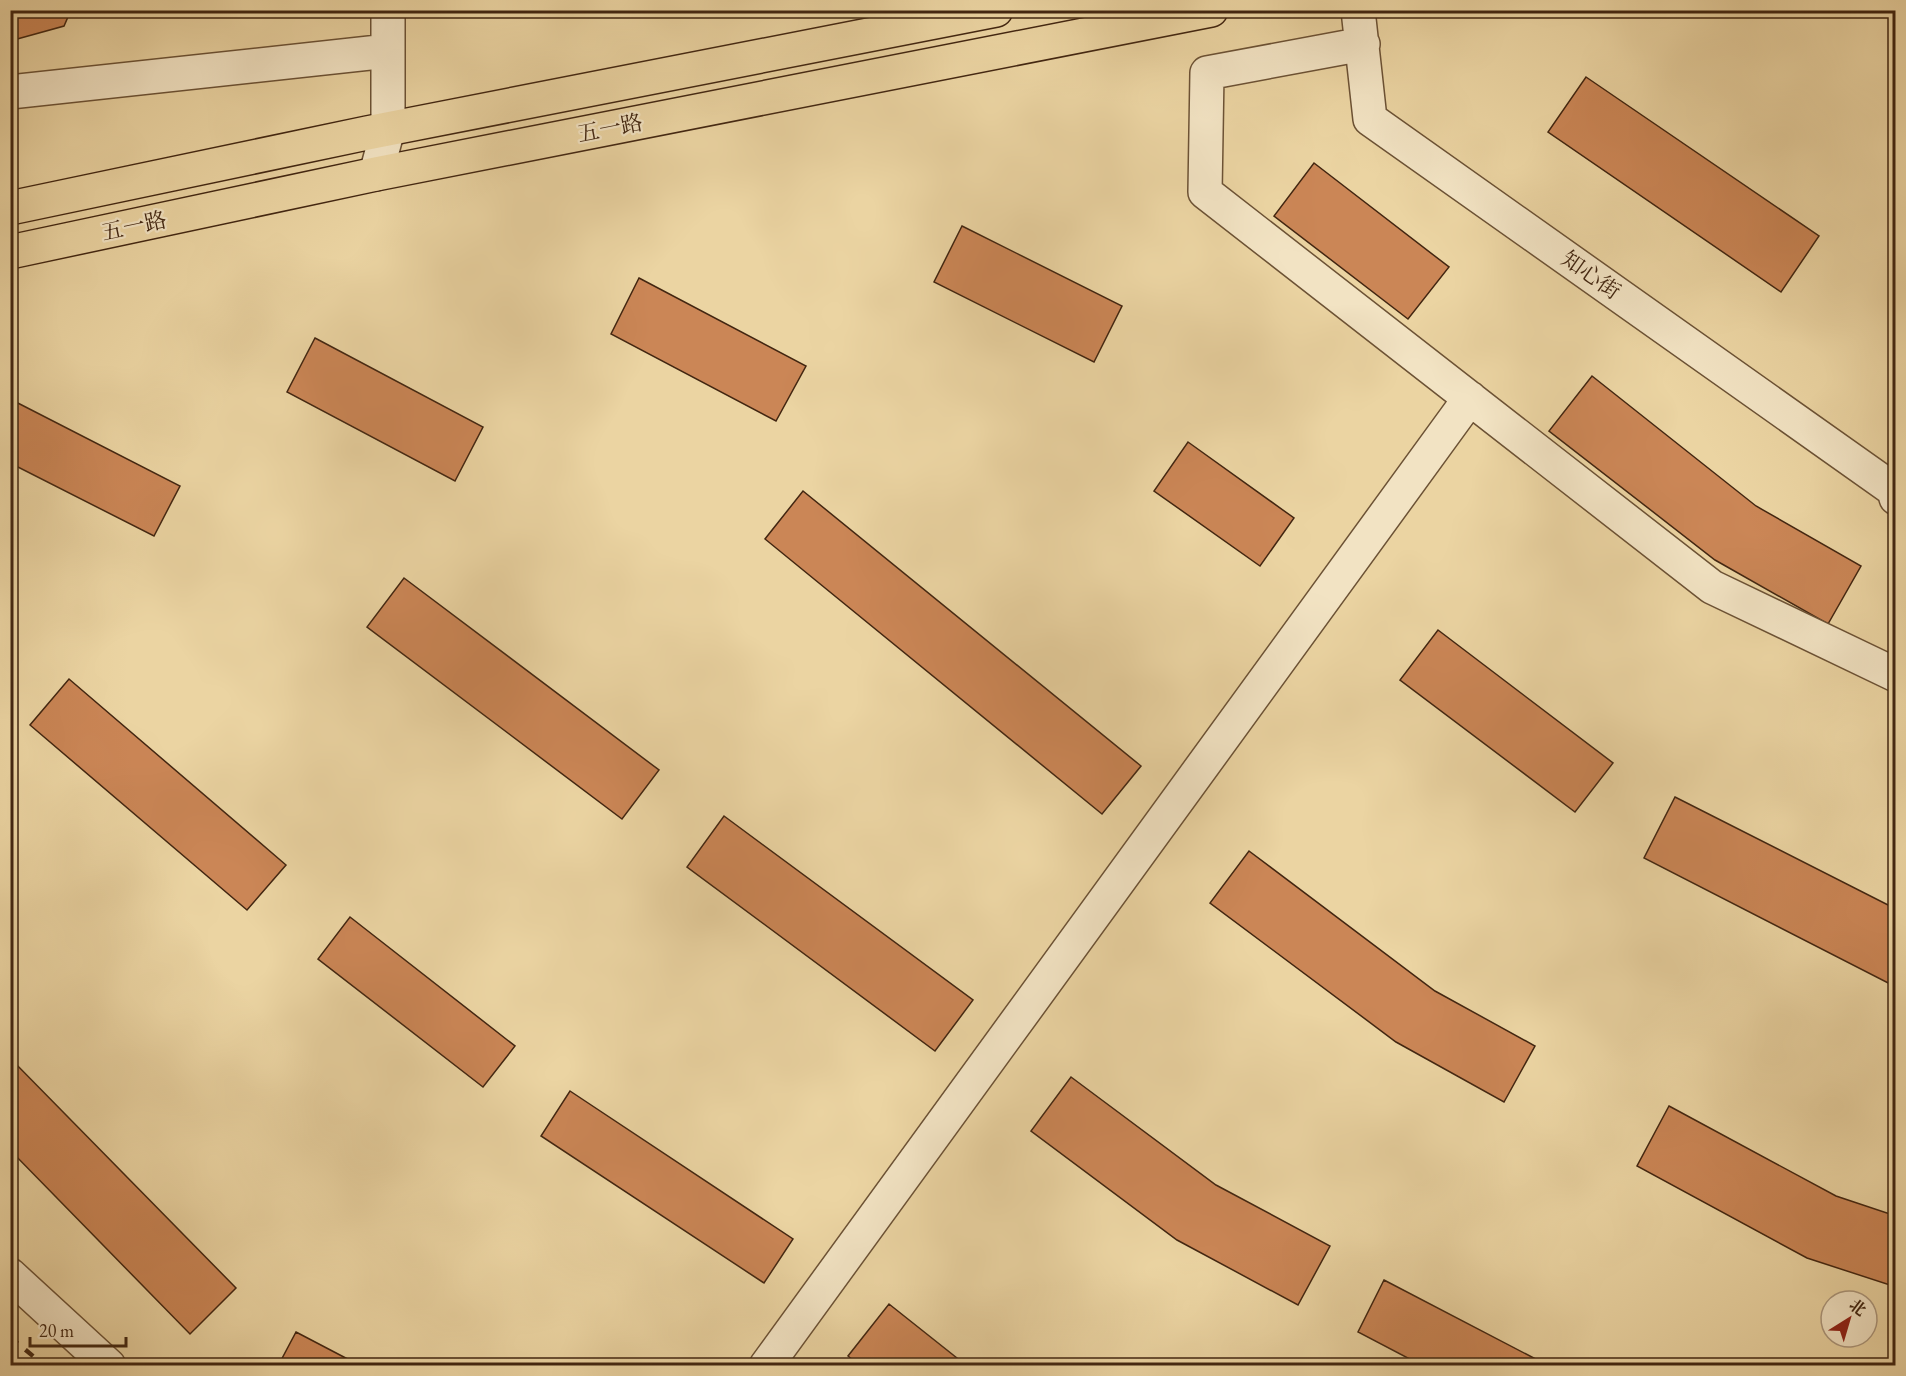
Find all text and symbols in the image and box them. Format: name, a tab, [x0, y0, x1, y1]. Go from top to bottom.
street label: 五一路	[575, 107, 645, 149]
street label: 五一路	[99, 205, 169, 247]
street label: 知心街	[1556, 244, 1626, 306]
north arrow	[1819, 1289, 1879, 1349]
text: 北	[1845, 1294, 1870, 1321]
scale bar	[30, 1310, 126, 1348]
text: 20 m	[39, 1319, 74, 1342]

